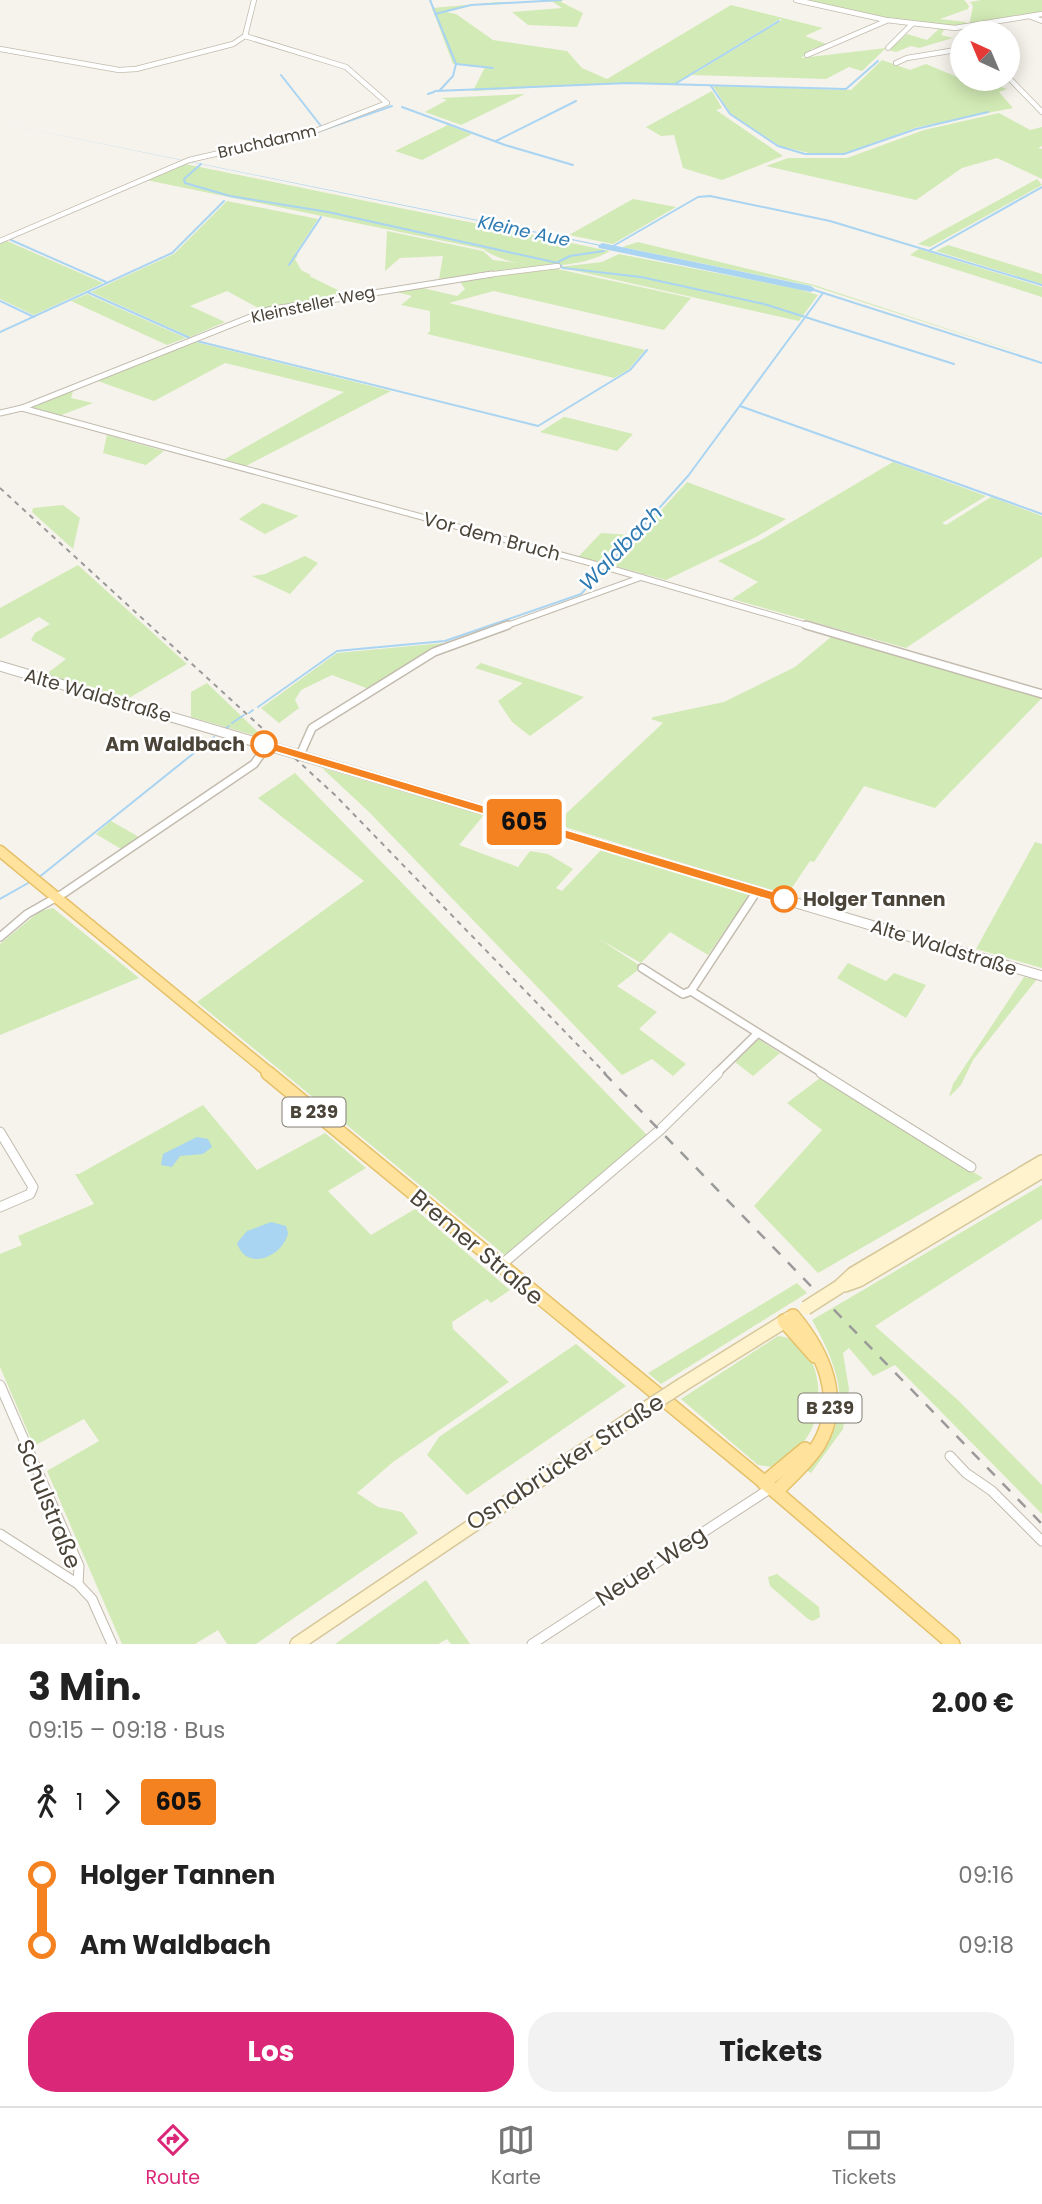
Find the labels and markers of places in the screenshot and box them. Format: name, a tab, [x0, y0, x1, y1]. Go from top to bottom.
place label: Am Waldbach	[105, 731, 245, 758]
marker: Am Waldbach	[251, 731, 277, 757]
marker: Holger Tannen	[771, 886, 797, 912]
place label: Holger Tannen	[803, 886, 946, 913]

